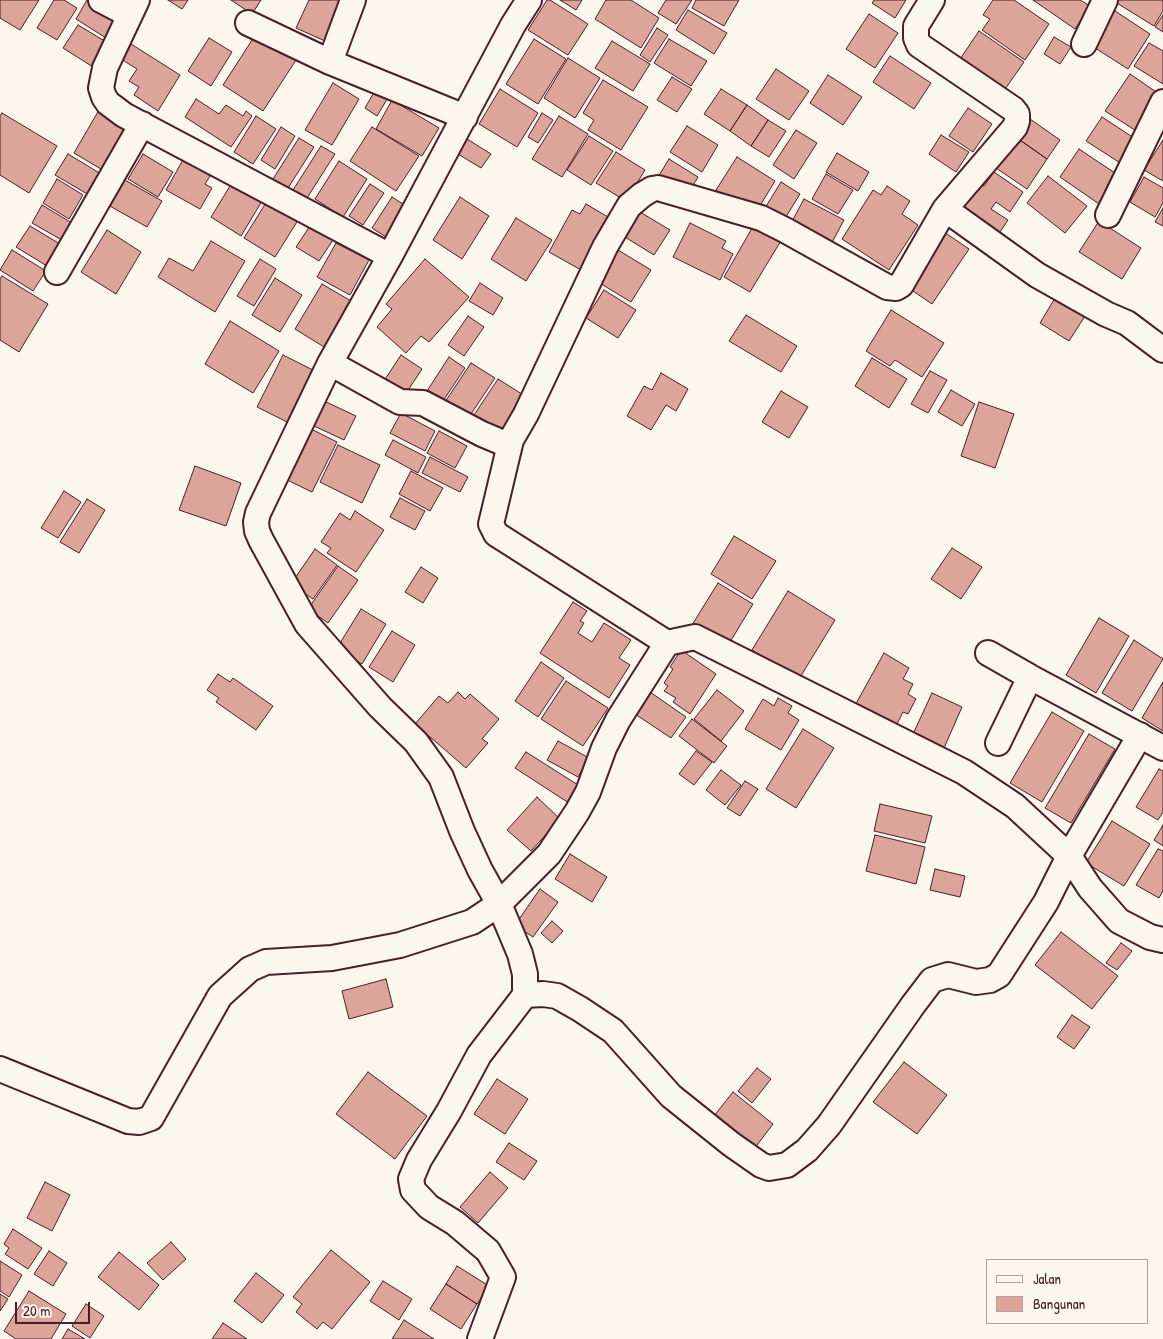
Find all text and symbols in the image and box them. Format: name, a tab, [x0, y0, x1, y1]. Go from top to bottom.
legend	[986, 1259, 1148, 1324]
text: Jalan	[1033, 1268, 1061, 1289]
scale bar	[18, 1292, 92, 1324]
text: Bangunan	[1033, 1293, 1085, 1314]
text: 20 m	[23, 1300, 50, 1321]

